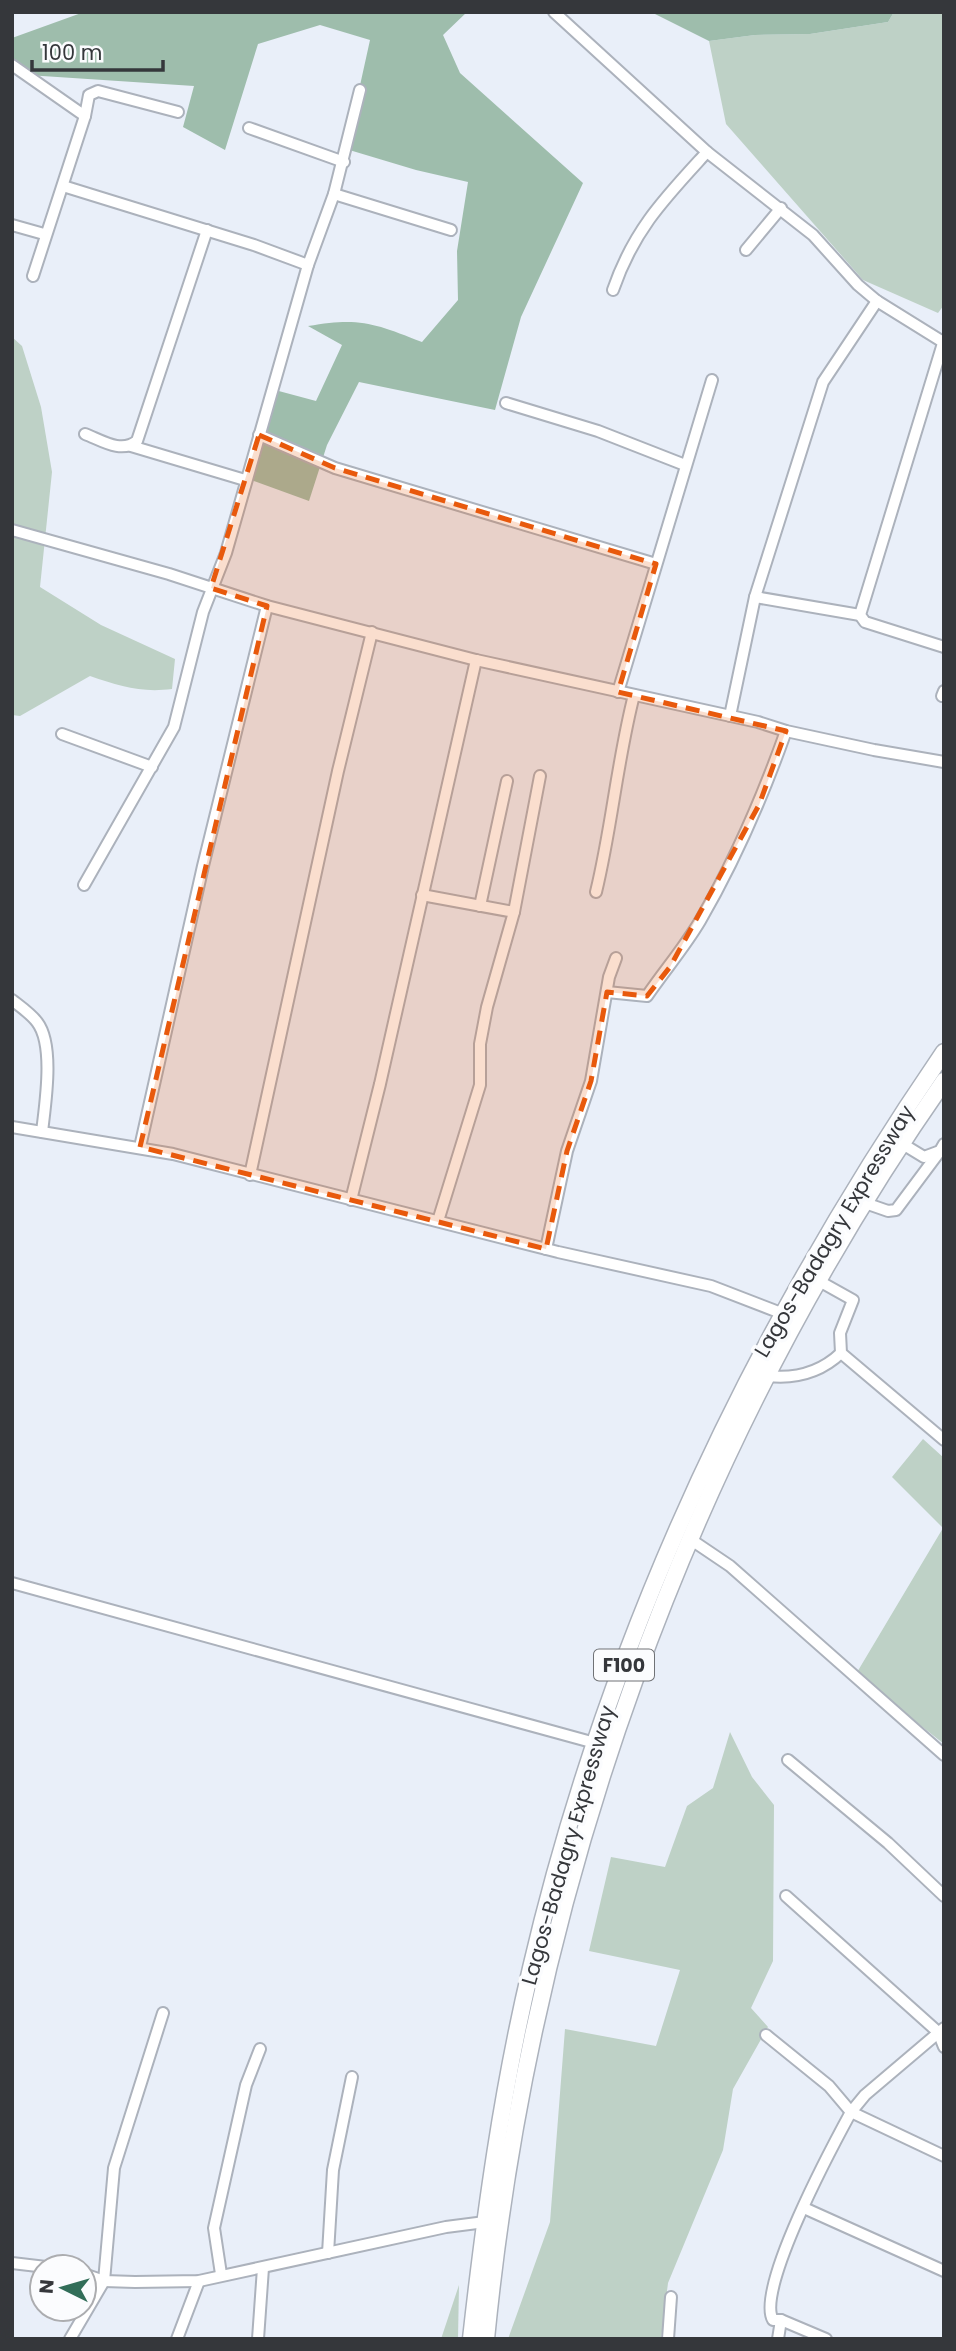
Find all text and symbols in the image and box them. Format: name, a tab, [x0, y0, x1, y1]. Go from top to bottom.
scale bar	[32, 28, 163, 72]
text: 100 m	[42, 38, 102, 67]
street label: Lagos-Badagry Expressway	[747, 1099, 921, 1363]
road number: F100	[594, 1650, 654, 1680]
street label: Lagos-Badagry Expressway	[514, 1702, 622, 1988]
north arrow	[28, 2253, 98, 2323]
text: N	[32, 2278, 61, 2295]

